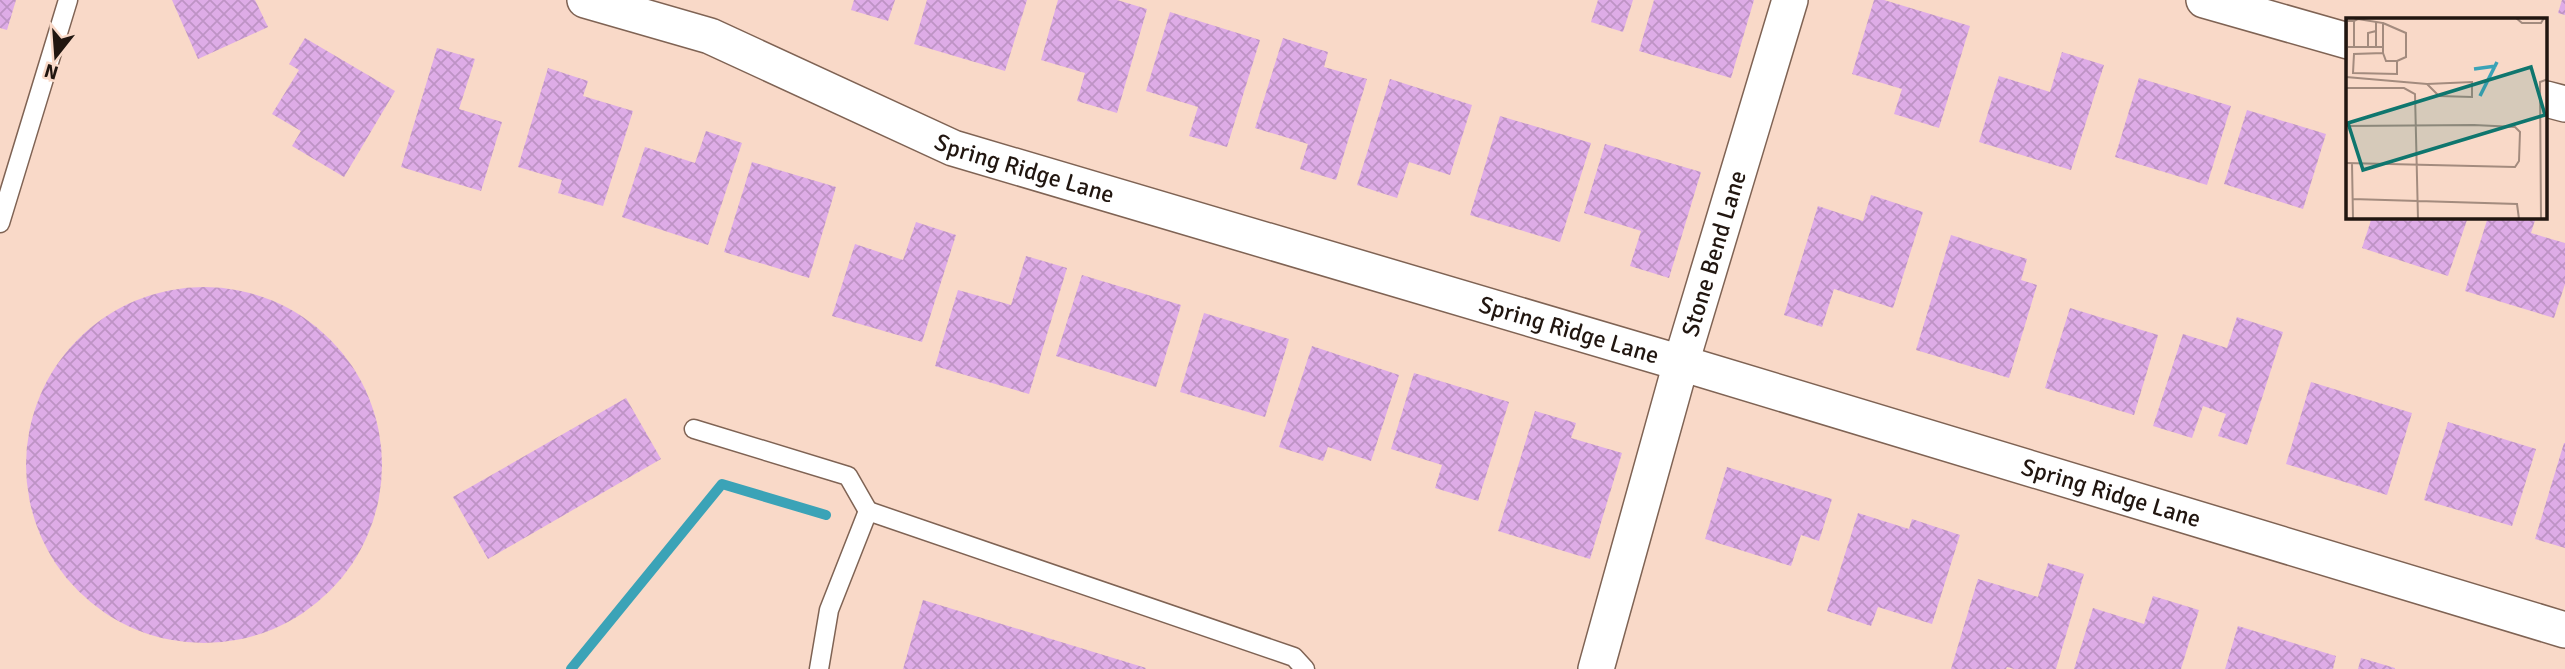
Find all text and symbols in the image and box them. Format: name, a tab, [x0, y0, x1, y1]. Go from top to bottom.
inset map	[2346, 18, 2548, 219]
north arrow	[21, 21, 91, 91]
text: N	[41, 58, 61, 85]
street label: Spring Ridge Lane	[930, 127, 1118, 210]
street label: Stone Bend Lane	[1675, 167, 1753, 340]
street label: Spring Ridge Lane	[1476, 289, 1663, 371]
street label: Spring Ridge Lane	[2018, 452, 2205, 534]

